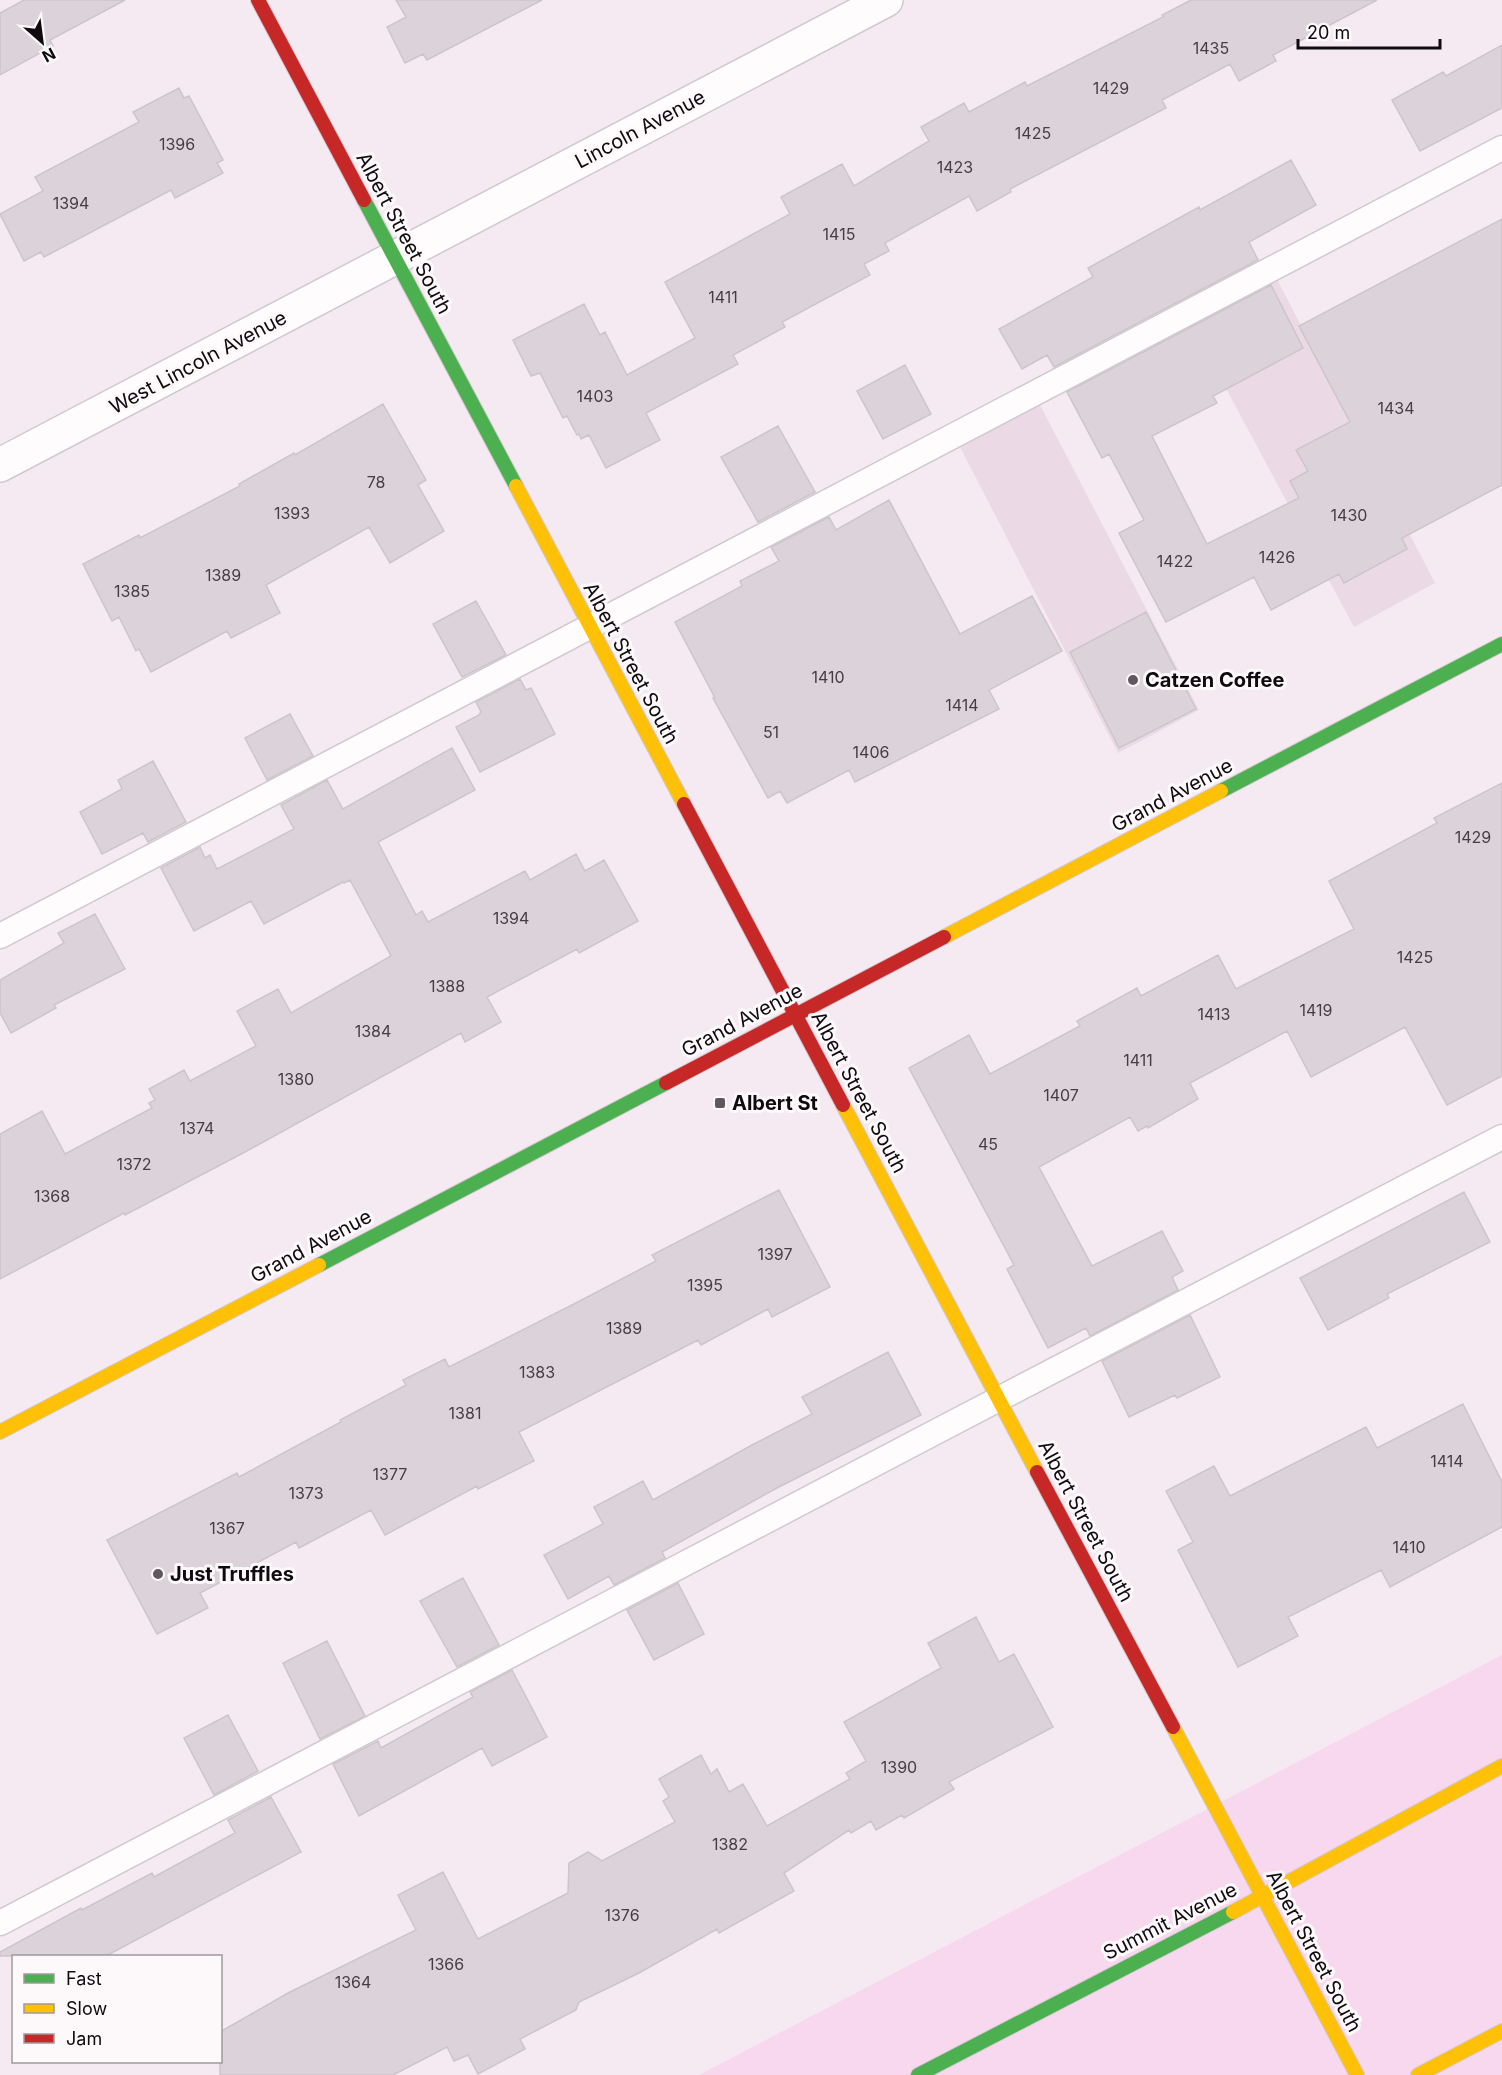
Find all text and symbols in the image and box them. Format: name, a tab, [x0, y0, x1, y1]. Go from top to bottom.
north arrow	[12, 12, 72, 72]
scale bar	[1298, 12, 1440, 50]
text: 20 m	[1307, 22, 1350, 43]
house number: 1435	[1193, 38, 1229, 58]
text: N	[39, 44, 59, 67]
house number: 1429	[1093, 78, 1129, 98]
street label: Lincoln Avenue	[571, 85, 709, 173]
house number: 1425	[1015, 123, 1051, 143]
house number: 1396	[159, 134, 195, 154]
street label: Albert Street South	[351, 148, 457, 318]
house number: 1423	[937, 157, 973, 177]
house number: 1394	[53, 193, 89, 213]
house number: 1415	[823, 224, 855, 244]
house number: 1411	[708, 287, 738, 307]
street label: West Lincoln Avenue	[105, 305, 291, 419]
house number: 1403	[577, 386, 613, 406]
house number: 1434	[1377, 398, 1415, 418]
house number: 78	[367, 472, 385, 492]
house number: 1393	[274, 503, 310, 523]
house number: 1430	[1331, 505, 1367, 525]
house number: 1426	[1259, 547, 1295, 567]
house number: 1422	[1157, 551, 1193, 571]
house number: 1389	[205, 565, 241, 585]
street label: Albert Street South	[578, 578, 684, 748]
house number: 1385	[114, 581, 150, 601]
house number: 1410	[811, 667, 845, 687]
place label: Catzen Coffee	[1145, 668, 1285, 692]
marker: Catzen Coffee	[1126, 673, 1140, 687]
house number: 1414	[945, 695, 979, 715]
house number: 51	[763, 722, 779, 742]
house number: 1406	[853, 742, 889, 762]
street label: Grand Avenue	[1107, 753, 1237, 837]
house number: 1429	[1455, 827, 1491, 847]
house number: 1394	[493, 908, 529, 928]
house number: 1425	[1397, 947, 1433, 967]
house number: 1388	[429, 976, 465, 996]
street label: Grand Avenue	[677, 978, 807, 1062]
house number: 1419	[1300, 1000, 1332, 1020]
house number: 1413	[1198, 1004, 1230, 1024]
street label: Albert Street South	[806, 1007, 912, 1177]
house number: 1384	[355, 1021, 391, 1041]
house number: 1411	[1123, 1050, 1153, 1070]
house number: 1380	[278, 1069, 314, 1089]
house number: 1407	[1043, 1085, 1079, 1105]
place label: Albert St	[732, 1091, 818, 1115]
marker: Albert St	[713, 1096, 727, 1110]
house number: 1374	[180, 1118, 214, 1138]
house number: 45	[978, 1134, 998, 1154]
house number: 1372	[116, 1154, 152, 1174]
house number: 1368	[34, 1186, 70, 1206]
street label: Grand Avenue	[246, 1204, 376, 1288]
house number: 1397	[757, 1244, 793, 1264]
house number: 1395	[687, 1275, 723, 1295]
house number: 1389	[606, 1318, 642, 1338]
house number: 1383	[519, 1362, 555, 1382]
house number: 1381	[449, 1403, 481, 1423]
street label: Albert Street South	[1033, 1436, 1139, 1606]
house number: 1414	[1430, 1451, 1464, 1471]
house number: 1377	[373, 1464, 407, 1484]
house number: 1373	[288, 1483, 324, 1503]
house number: 1367	[209, 1518, 245, 1538]
house number: 1410	[1392, 1537, 1426, 1557]
place label: Just Truffles	[170, 1562, 294, 1586]
marker: Just Truffles	[151, 1567, 165, 1581]
house number: 1390	[881, 1757, 917, 1777]
house number: 1382	[712, 1834, 748, 1854]
street label: Albert Street South	[1261, 1866, 1367, 2036]
street label: Summit Avenue	[1099, 1877, 1241, 1965]
house number: 1376	[604, 1905, 640, 1925]
house number: 1366	[428, 1954, 464, 1974]
legend	[12, 1955, 222, 2063]
text: Fast	[66, 1968, 102, 1989]
house number: 1364	[335, 1972, 371, 1992]
text: Slow	[66, 1998, 107, 2019]
text: Jam	[66, 2028, 102, 2049]

